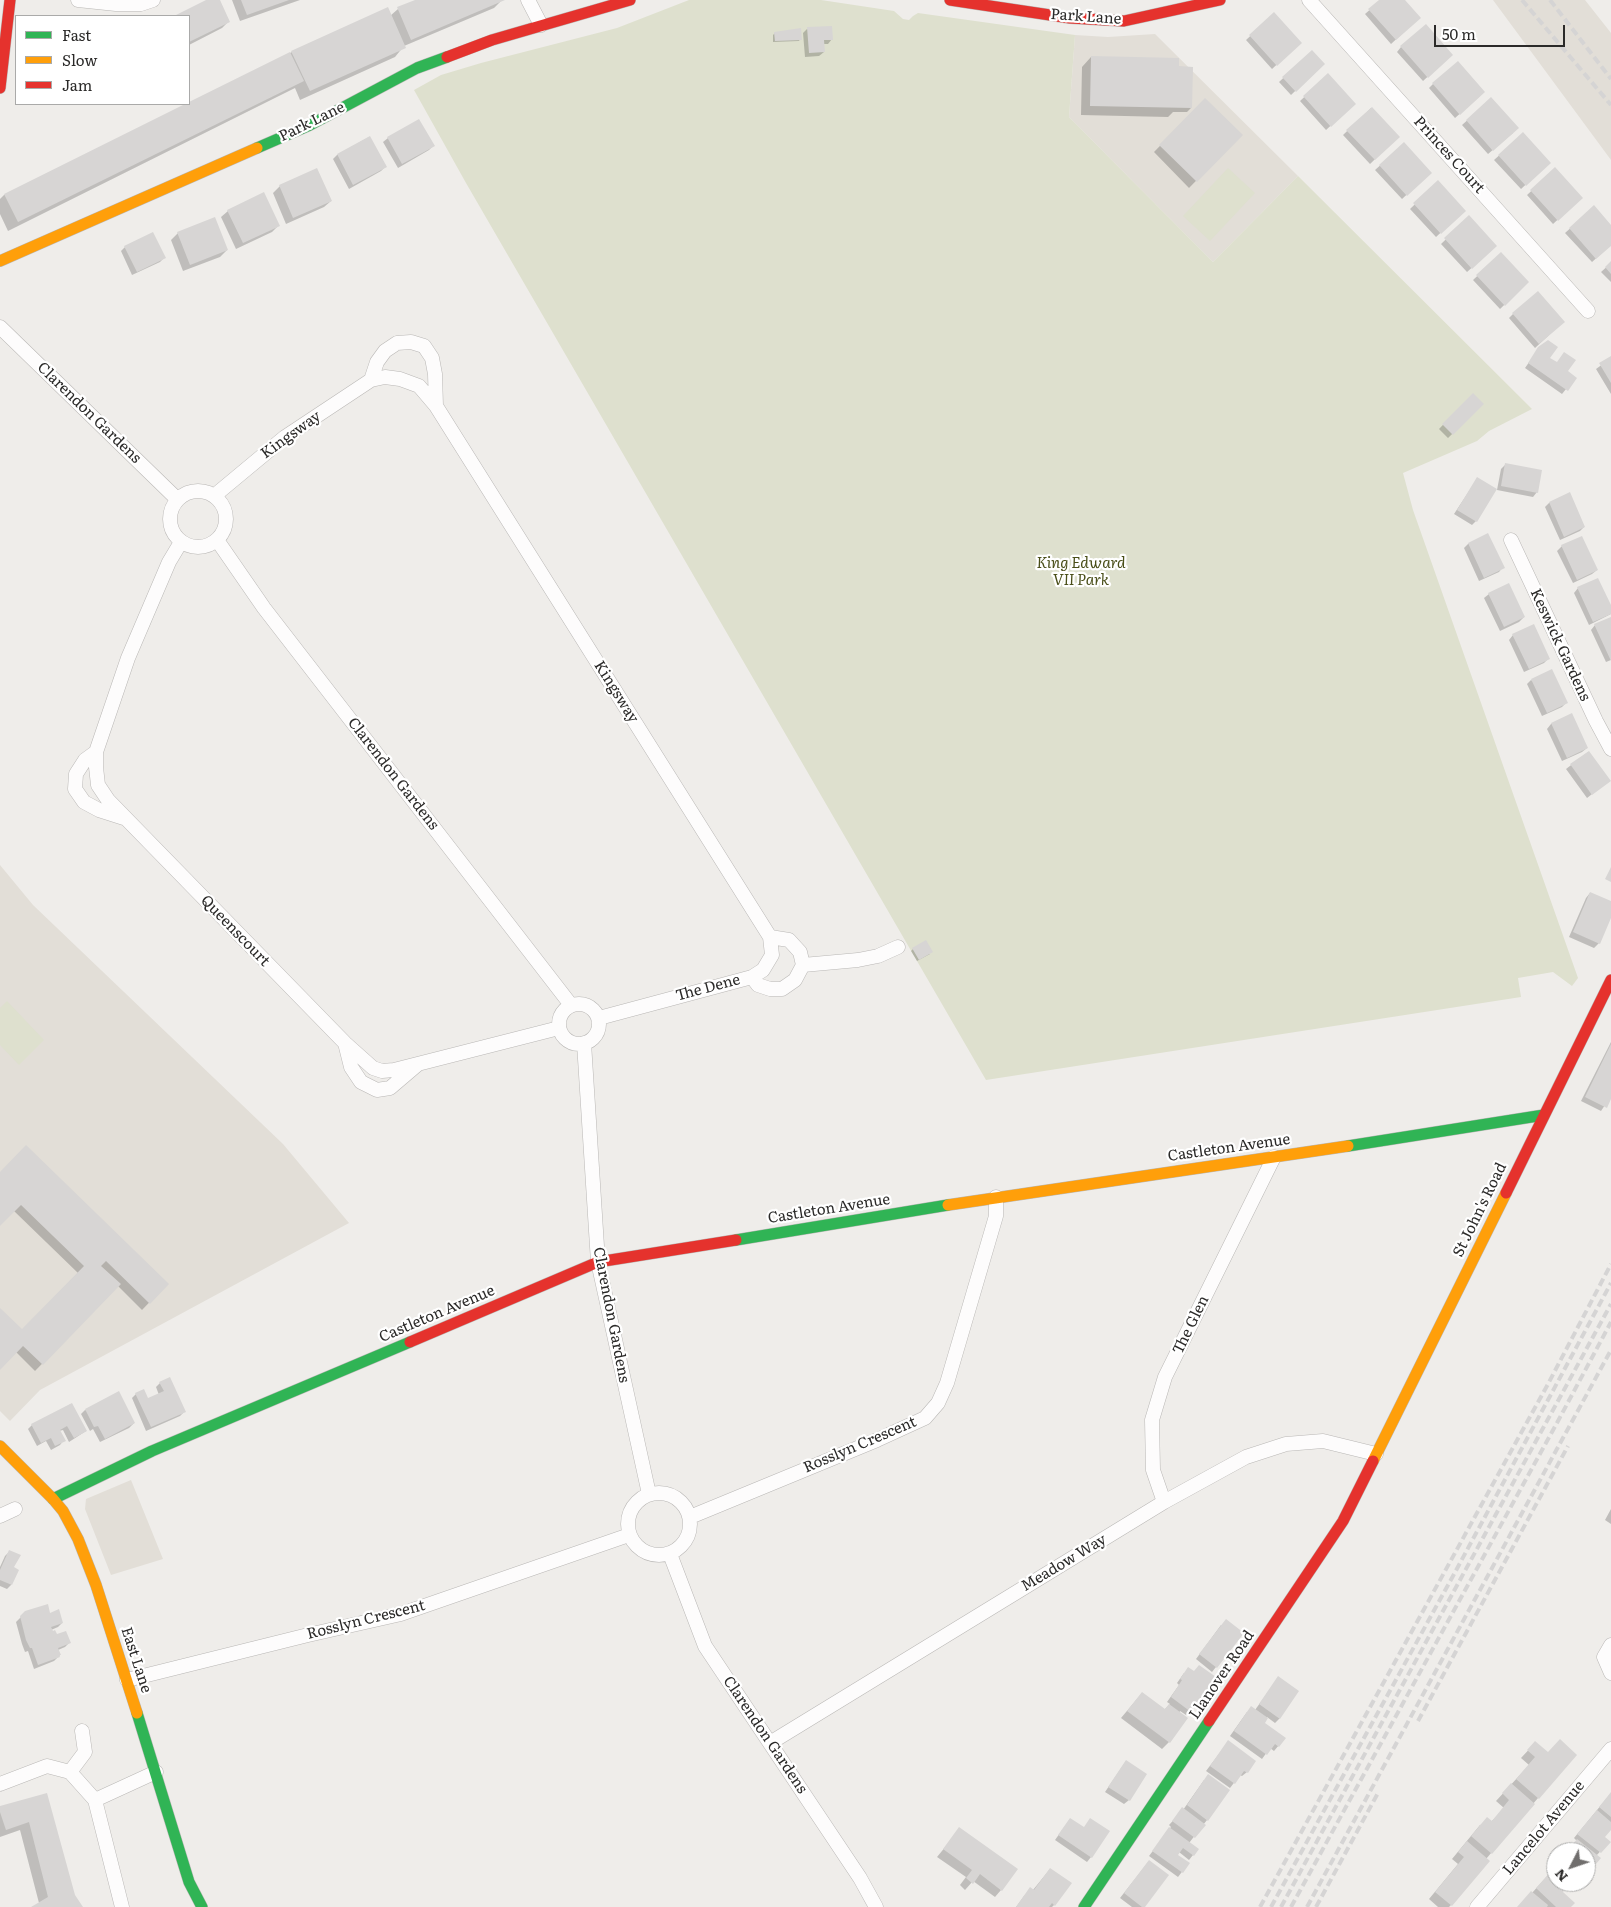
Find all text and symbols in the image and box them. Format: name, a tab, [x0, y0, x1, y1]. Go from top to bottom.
street label: Park Lane	[1050, 6, 1122, 28]
legend	[15, 15, 190, 105]
scale bar	[1436, 15, 1567, 47]
text: 50 m	[1442, 22, 1476, 45]
text: Fast	[62, 23, 91, 46]
text: Slow	[62, 48, 97, 71]
text: Jam	[62, 73, 92, 96]
street label: Park Lane	[276, 98, 348, 146]
street label: Princes Court	[1410, 113, 1488, 197]
street label: Clarendon Gardens	[33, 359, 145, 467]
street label: Kingsway	[257, 407, 325, 463]
park label: King Edward VII Park	[1037, 555, 1125, 590]
street label: Keswick Gardens	[1526, 586, 1594, 704]
street label: Kingsway	[590, 658, 642, 726]
street label: Clarendon Gardens	[344, 714, 442, 834]
street label: Queenscourt	[197, 892, 273, 970]
street label: The Dene	[674, 971, 742, 1005]
street label: Castleton Avenue	[1167, 1130, 1291, 1166]
street label: St John's Road	[1449, 1160, 1511, 1260]
street label: Castleton Avenue	[767, 1190, 891, 1228]
street label: Clarendon Gardens	[589, 1246, 633, 1384]
street label: Castleton Avenue	[377, 1282, 497, 1346]
street label: The Glen	[1169, 1293, 1213, 1357]
street label: Rosslyn Crescent	[801, 1413, 919, 1477]
street label: Meadow Way	[1018, 1531, 1110, 1595]
street label: Rosslyn Crescent	[305, 1597, 427, 1643]
street label: East Lane	[117, 1625, 155, 1695]
street label: Llanover Road	[1186, 1627, 1258, 1723]
street label: Clarendon Gardens	[719, 1673, 811, 1797]
street label: Lancelot Avenue	[1499, 1777, 1589, 1879]
north arrow	[1546, 1842, 1596, 1892]
text: N	[1549, 1865, 1572, 1887]

